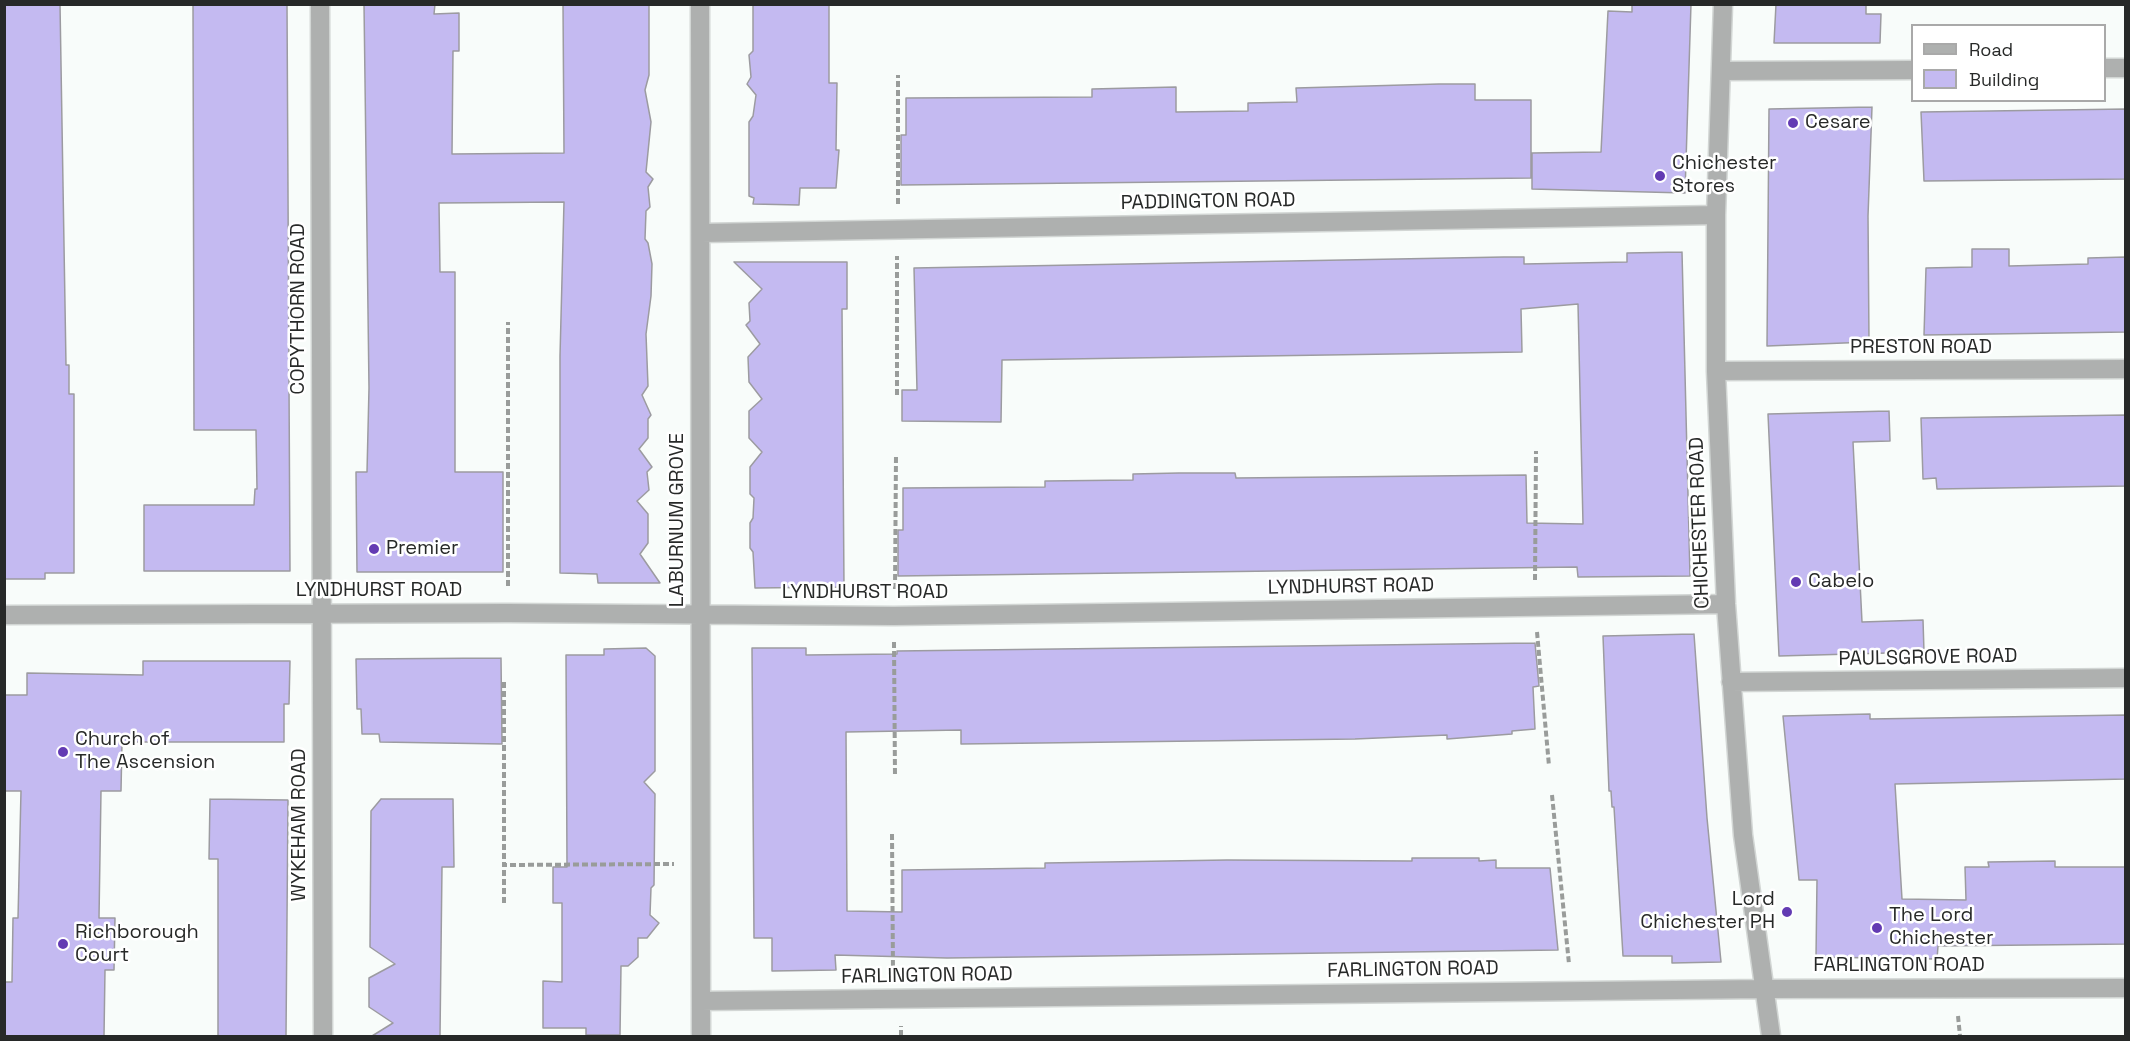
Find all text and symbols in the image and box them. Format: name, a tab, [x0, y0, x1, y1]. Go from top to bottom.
legend	[1911, 24, 2106, 102]
text: Road	[1969, 38, 2013, 61]
text: Building	[1969, 68, 2039, 91]
place label: Cesare	[1805, 111, 1871, 135]
marker: Cesare	[1786, 116, 1800, 130]
place label: Chichester Stores	[1672, 152, 1777, 199]
marker: Chichester Stores	[1653, 169, 1667, 183]
street label: PADDINGTON ROAD	[1120, 188, 1296, 216]
street label: COPYTHORN ROAD	[287, 223, 311, 395]
street label: PRESTON ROAD	[1850, 336, 1992, 360]
street label: LABURNUM GROVE	[666, 433, 690, 607]
street label: CHICHESTER ROAD	[1685, 437, 1715, 609]
place label: Premier	[386, 537, 459, 561]
marker: Premier	[367, 542, 381, 556]
place label: Cabelo	[1808, 570, 1874, 594]
street label: LYNDHURST ROAD	[1268, 574, 1434, 600]
marker: Cabelo	[1789, 575, 1803, 589]
street label: LYNDHURST ROAD	[296, 579, 462, 603]
street label: LYNDHURST ROAD	[782, 581, 948, 605]
street label: PAULSGROVE ROAD	[1838, 644, 2018, 672]
place label: Church of The Ascension	[75, 728, 215, 775]
marker: Church of The Ascension	[56, 745, 70, 759]
street label: WYKEHAM ROAD	[288, 749, 312, 901]
place label: Lord Chichester PH	[1640, 888, 1775, 935]
place label: The Lord Chichester	[1889, 904, 1994, 951]
marker: Lord Chichester PH	[1780, 905, 1794, 919]
place label: Richborough Court	[75, 921, 199, 968]
marker: The Lord Chichester	[1870, 921, 1884, 935]
marker: Richborough Court	[56, 937, 70, 951]
street label: FARLINGTON ROAD	[1813, 954, 1985, 978]
street label: FARLINGTON ROAD	[1327, 957, 1499, 983]
street label: FARLINGTON ROAD	[841, 963, 1013, 989]

